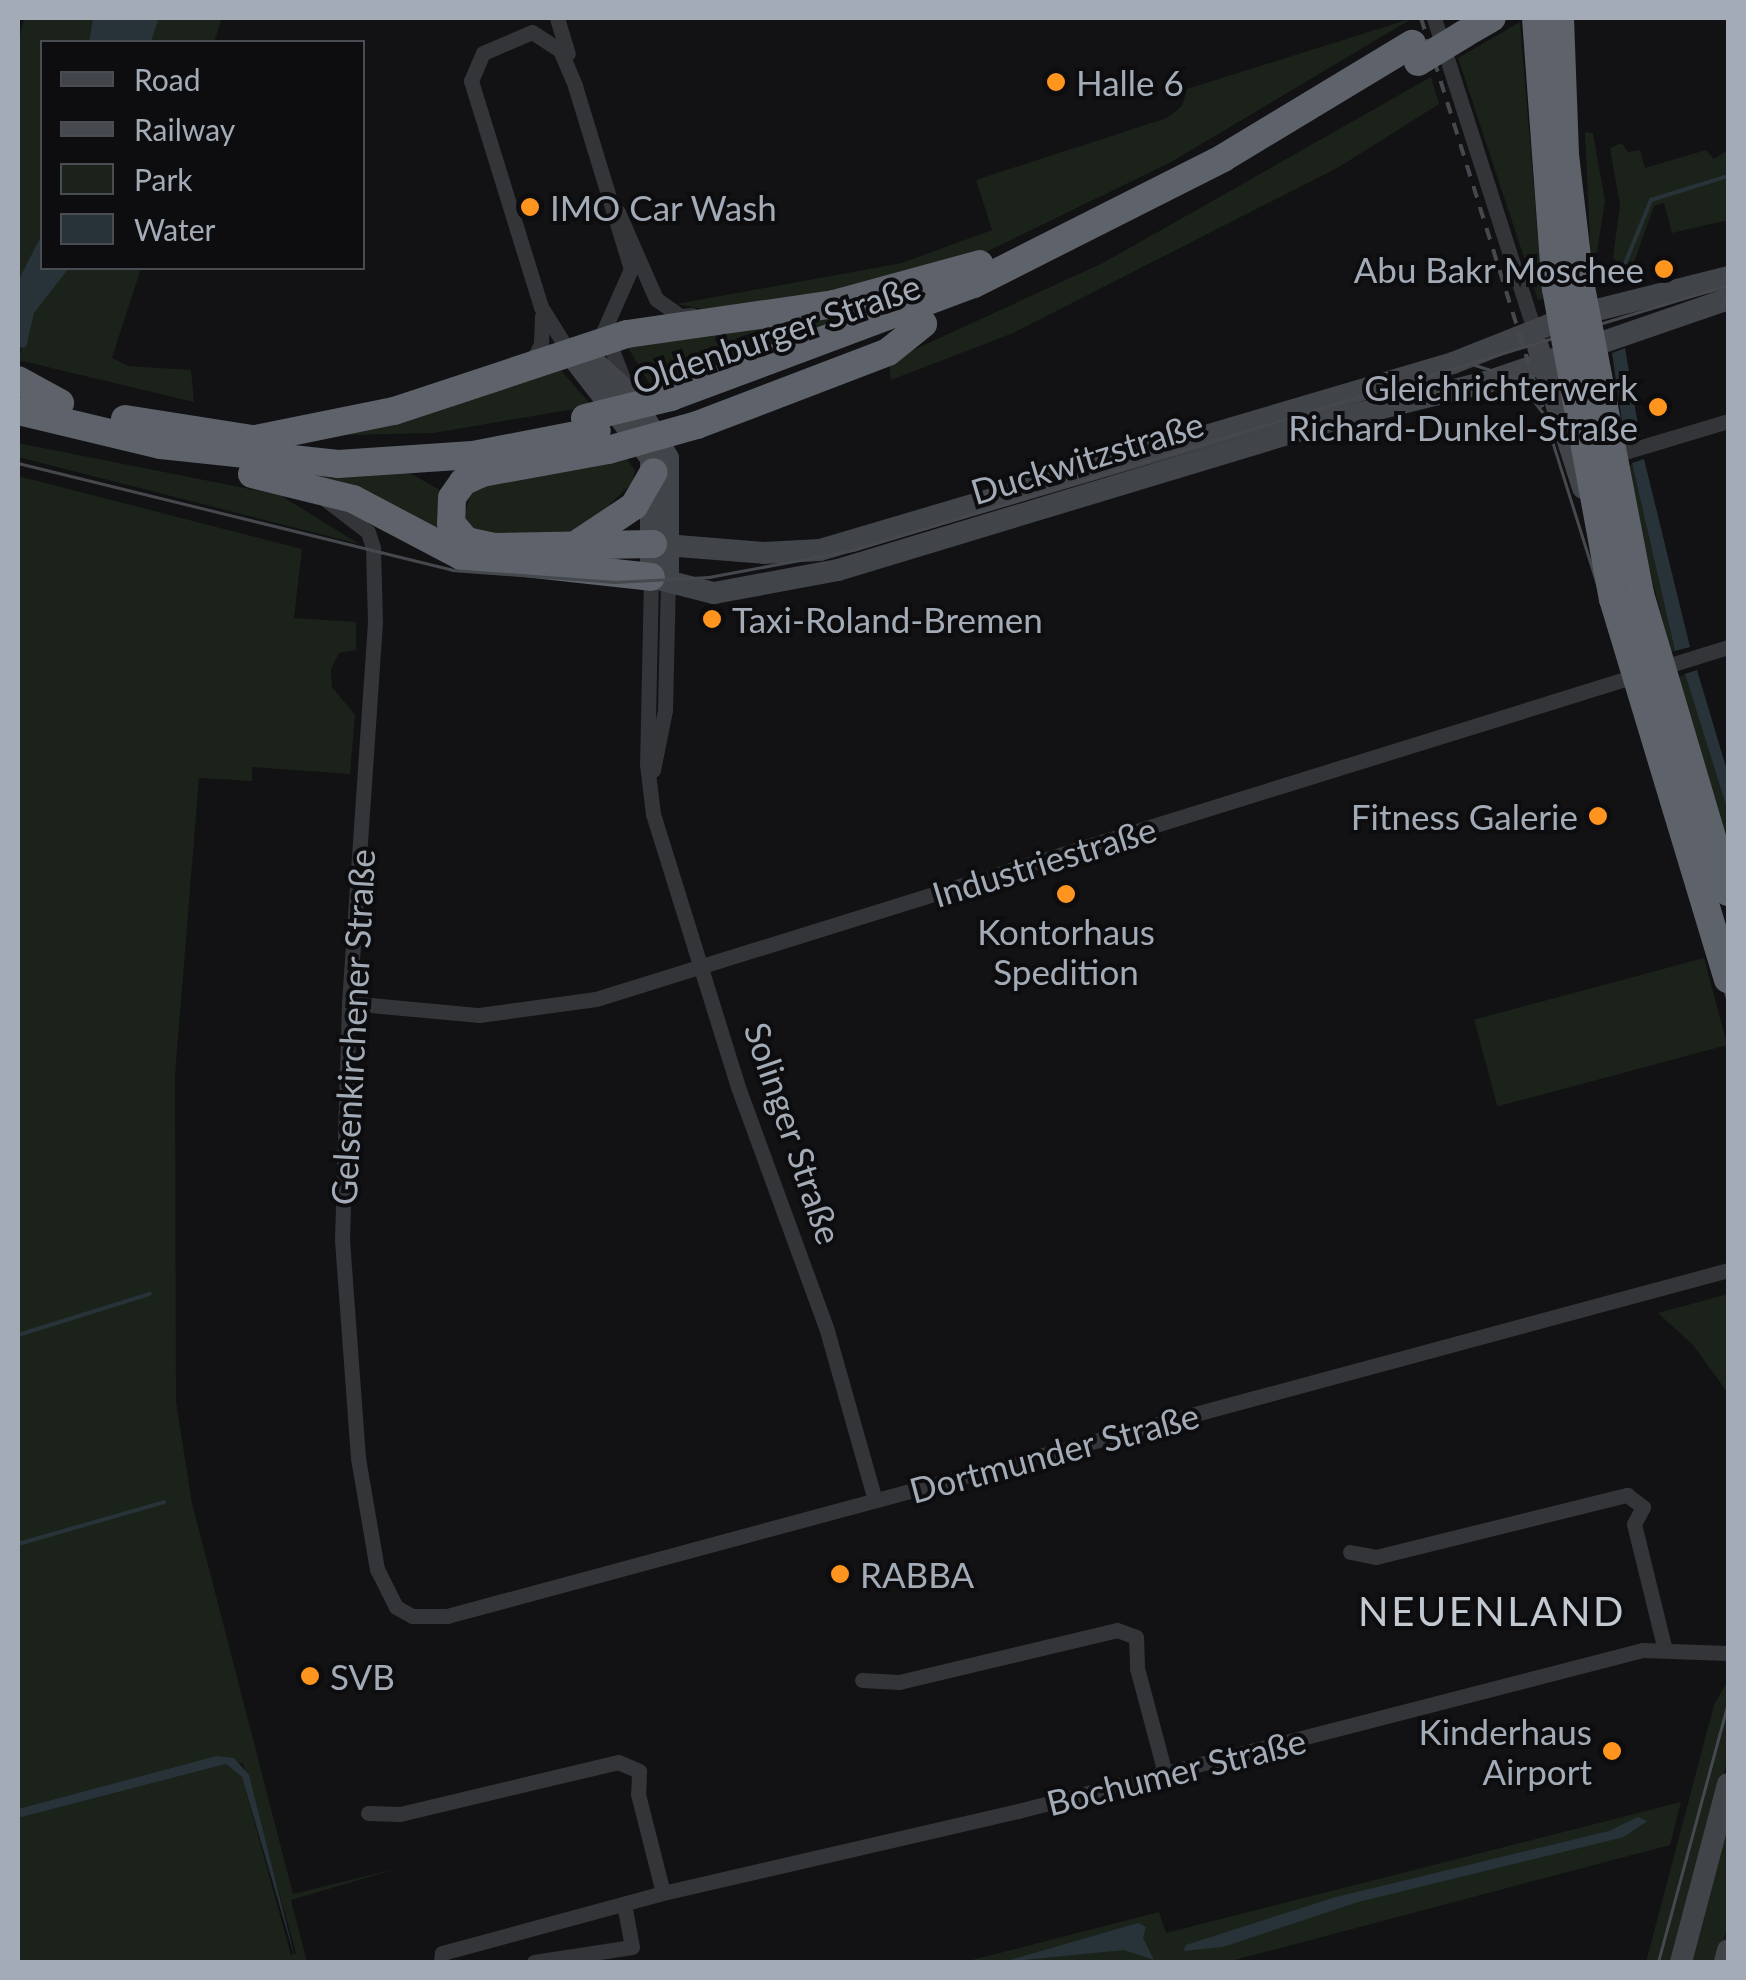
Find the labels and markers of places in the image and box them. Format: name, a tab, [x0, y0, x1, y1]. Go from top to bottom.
place label: Halle 6	[1076, 61, 1184, 103]
marker: Halle 6	[1045, 71, 1067, 93]
place label: IMO Car Wash	[550, 186, 778, 228]
marker: IMO Car Wash	[519, 196, 541, 218]
place label: Abu Bakr Moschee	[1353, 248, 1644, 290]
marker: Abu Bakr Moschee	[1653, 258, 1675, 280]
place label: Gleichrichterwerk Richard-Dunkel-Straße	[1288, 366, 1638, 448]
marker: Gleichrichterwerk Richard-Dunkel-Straße	[1647, 396, 1669, 418]
place label: Taxi-Roland-Bremen	[732, 598, 1043, 640]
marker: Taxi-Roland-Bremen	[701, 608, 723, 630]
place label: Fitness Galerie	[1351, 795, 1578, 837]
marker: Fitness Galerie	[1587, 805, 1609, 827]
marker: Kontorhaus Spedition	[1055, 883, 1077, 905]
place label: Kontorhaus Spedition	[977, 910, 1155, 992]
place label: RABBA	[860, 1553, 974, 1595]
marker: RABBA	[829, 1563, 851, 1585]
place label: SVB	[330, 1655, 395, 1697]
marker: SVB	[299, 1665, 321, 1687]
place label: Kinderhaus Airport	[1418, 1710, 1592, 1792]
marker: Kinderhaus Airport	[1601, 1740, 1623, 1762]

